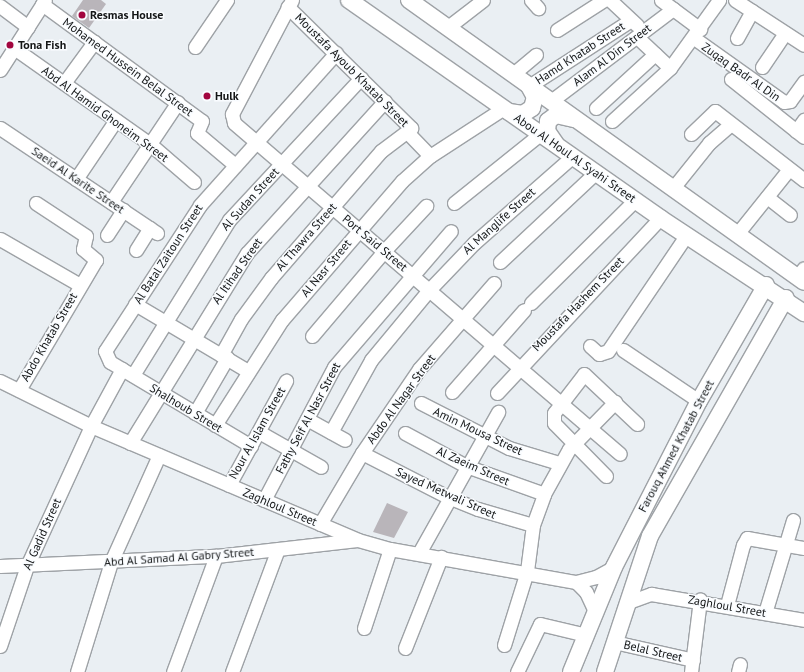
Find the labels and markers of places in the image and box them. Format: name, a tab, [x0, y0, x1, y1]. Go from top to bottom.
place label: Resmas House	[90, 8, 163, 22]
marker: Resmas House	[77, 10, 87, 20]
place label: Tona Fish	[18, 38, 66, 52]
marker: Tona Fish	[5, 40, 15, 50]
place label: Hulk	[215, 89, 239, 103]
marker: Hulk	[202, 91, 212, 101]

